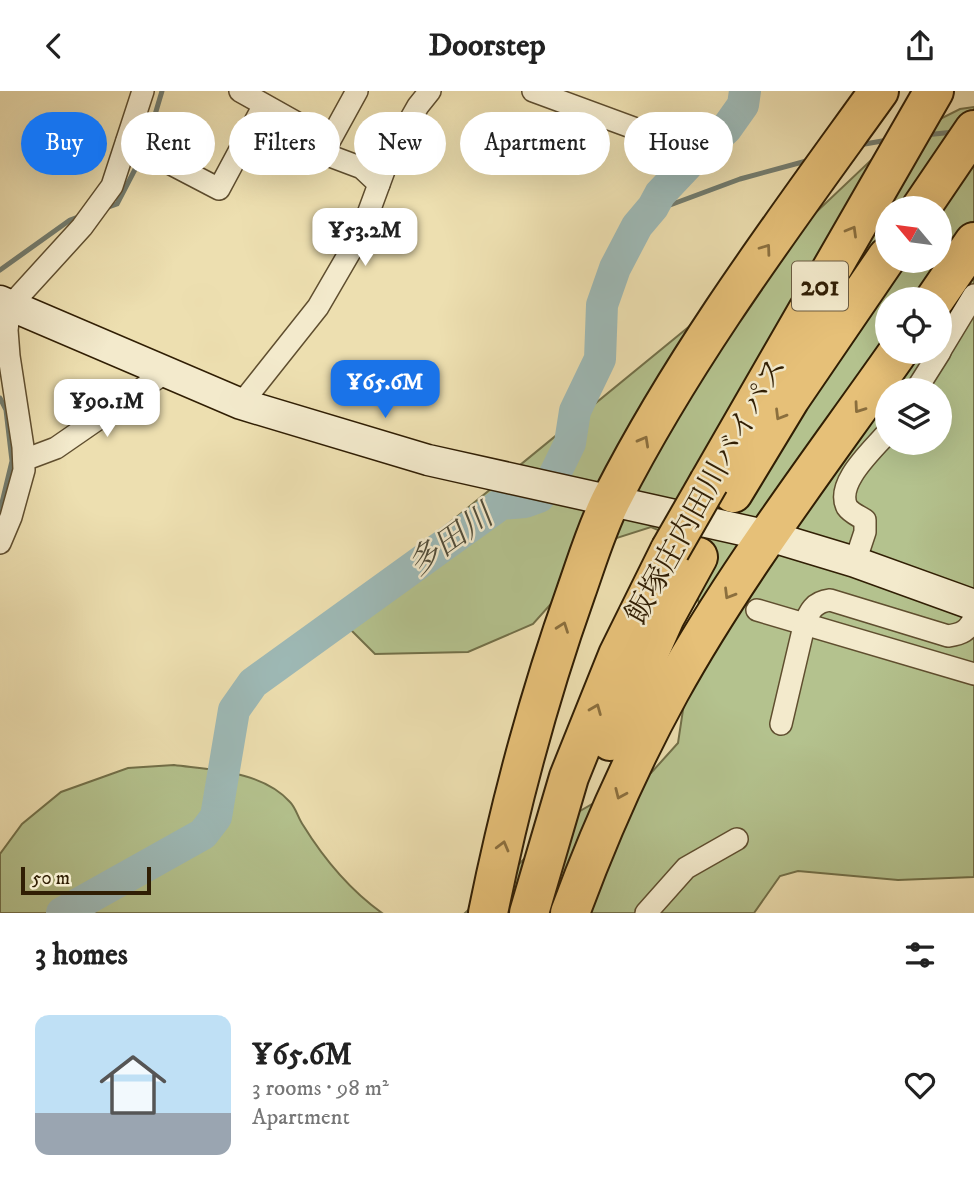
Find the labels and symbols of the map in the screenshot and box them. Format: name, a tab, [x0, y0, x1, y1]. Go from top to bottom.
north arrow	[875, 196, 952, 273]
pin: ¥53.2M	[308, 209, 422, 268]
one-way arrow	[844, 226, 857, 239]
one-way arrow	[758, 244, 770, 257]
road number: 201	[792, 261, 848, 311]
street label: 飯塚庄内田川バイパス	[618, 351, 796, 631]
pin: ¥65.6M	[328, 361, 442, 420]
pin: ¥90.1M	[50, 379, 164, 439]
one-way arrow	[855, 400, 867, 413]
one-way arrow	[776, 407, 789, 420]
one-way arrow	[636, 435, 649, 448]
water label: 多田川	[400, 495, 504, 585]
one-way arrow	[724, 587, 737, 600]
one-way arrow	[555, 622, 569, 634]
one-way arrow	[588, 703, 602, 715]
one-way arrow	[614, 787, 628, 799]
one-way arrow	[495, 840, 509, 852]
scale bar	[21, 864, 150, 896]

